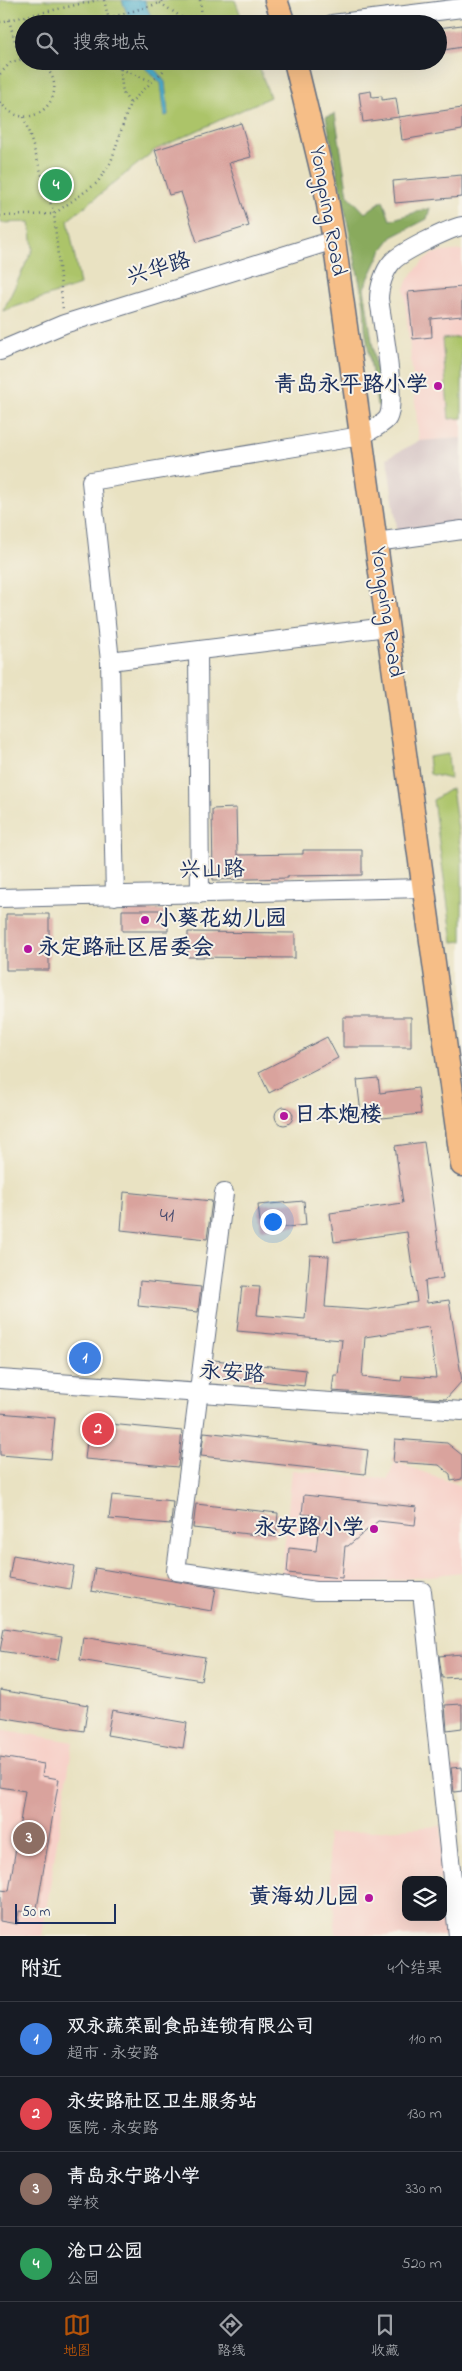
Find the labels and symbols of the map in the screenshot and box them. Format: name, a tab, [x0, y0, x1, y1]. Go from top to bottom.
street label: Yongping Road	[299, 143, 354, 279]
pin: 4	[40, 166, 72, 204]
street label: 兴华路	[123, 245, 195, 295]
place label: 青岛永平路小学	[274, 370, 428, 402]
marker: 青岛永平路小学	[432, 380, 444, 392]
street label: Yongping Road	[360, 545, 411, 680]
street label: 兴山路	[179, 854, 245, 888]
place label: 小葵花幼儿园	[155, 904, 287, 936]
marker: 小葵花幼儿园	[139, 914, 151, 926]
place label: 永定路社区居委会	[38, 933, 214, 965]
marker: 永定路社区居委会	[22, 943, 34, 955]
place label: 日本炮楼	[294, 1100, 382, 1132]
marker: 日本炮楼	[278, 1110, 290, 1122]
house number: 41	[160, 1202, 174, 1231]
your location	[260, 1209, 286, 1235]
pin: 1	[69, 1339, 101, 1377]
street label: 永安路	[198, 1356, 266, 1392]
pin: 2	[82, 1410, 114, 1448]
place label: 永安路小学	[254, 1513, 364, 1545]
marker: 永安路小学	[368, 1523, 380, 1535]
pin: 3	[13, 1819, 45, 1857]
place label: 黄海幼儿园	[249, 1882, 359, 1914]
marker: 黄海幼儿园	[363, 1892, 375, 1904]
scale bar	[15, 1901, 116, 1924]

